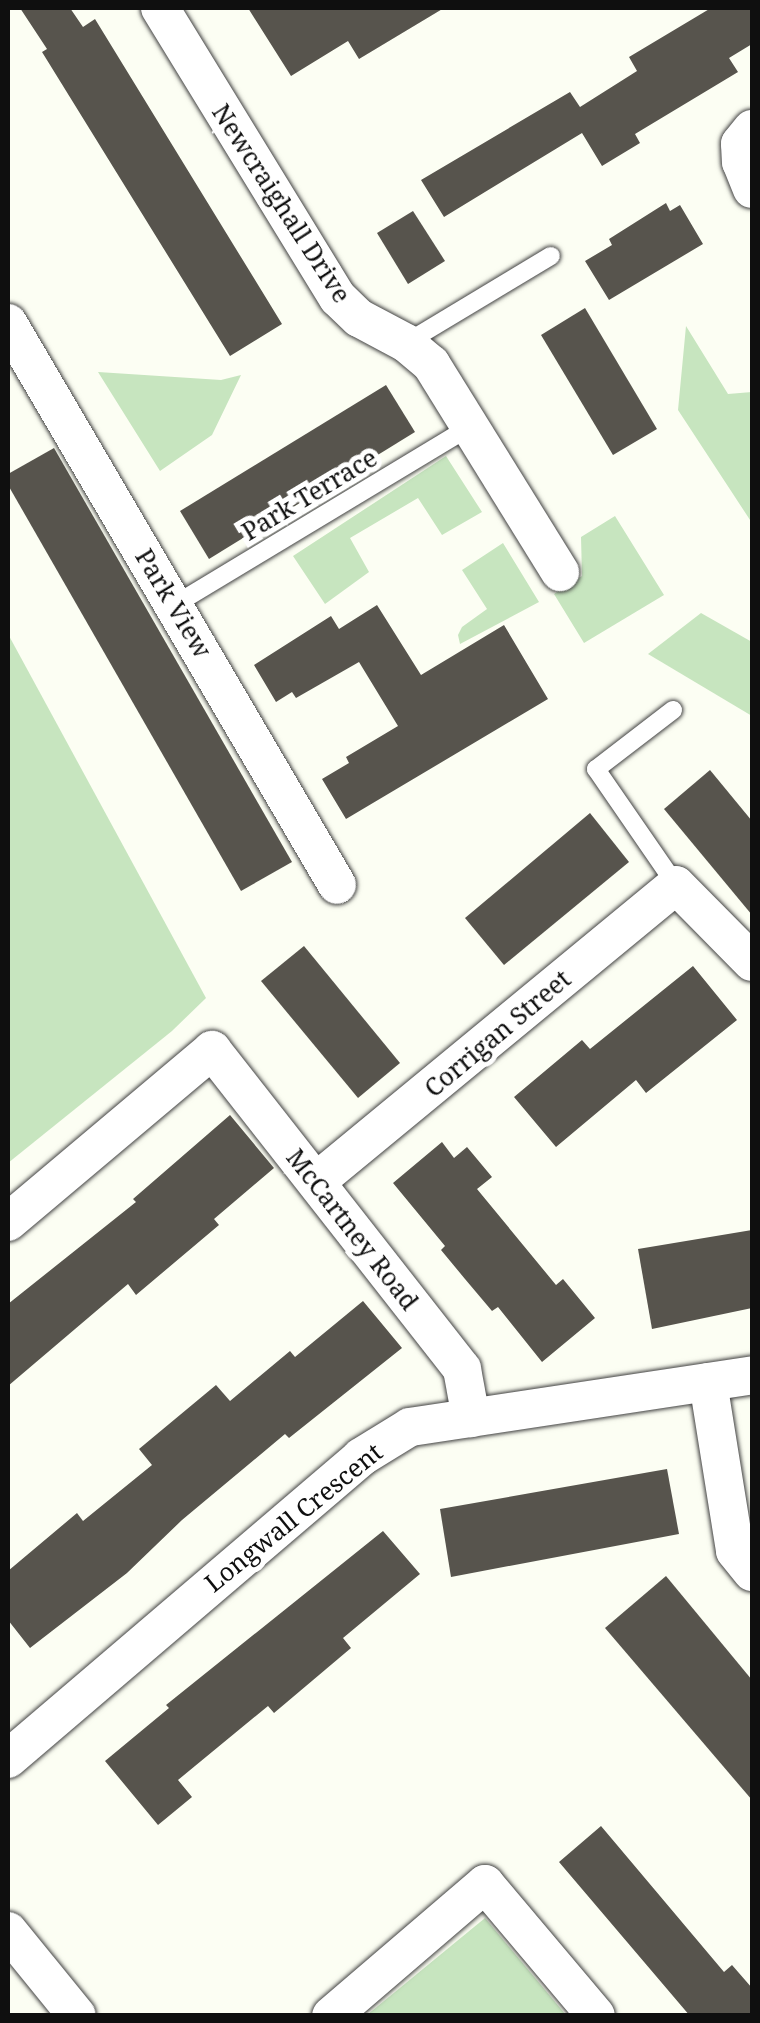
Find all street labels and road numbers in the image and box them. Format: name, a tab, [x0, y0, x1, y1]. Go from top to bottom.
street label: Newcraighall Drive	[207, 98, 357, 308]
street label: Park Terrace	[236, 442, 382, 546]
street label: Park View	[130, 543, 218, 663]
street label: Corrigan Street	[418, 963, 576, 1103]
street label: McCartney Road	[281, 1142, 425, 1316]
street label: Longwall Crescent	[198, 1436, 388, 1598]

